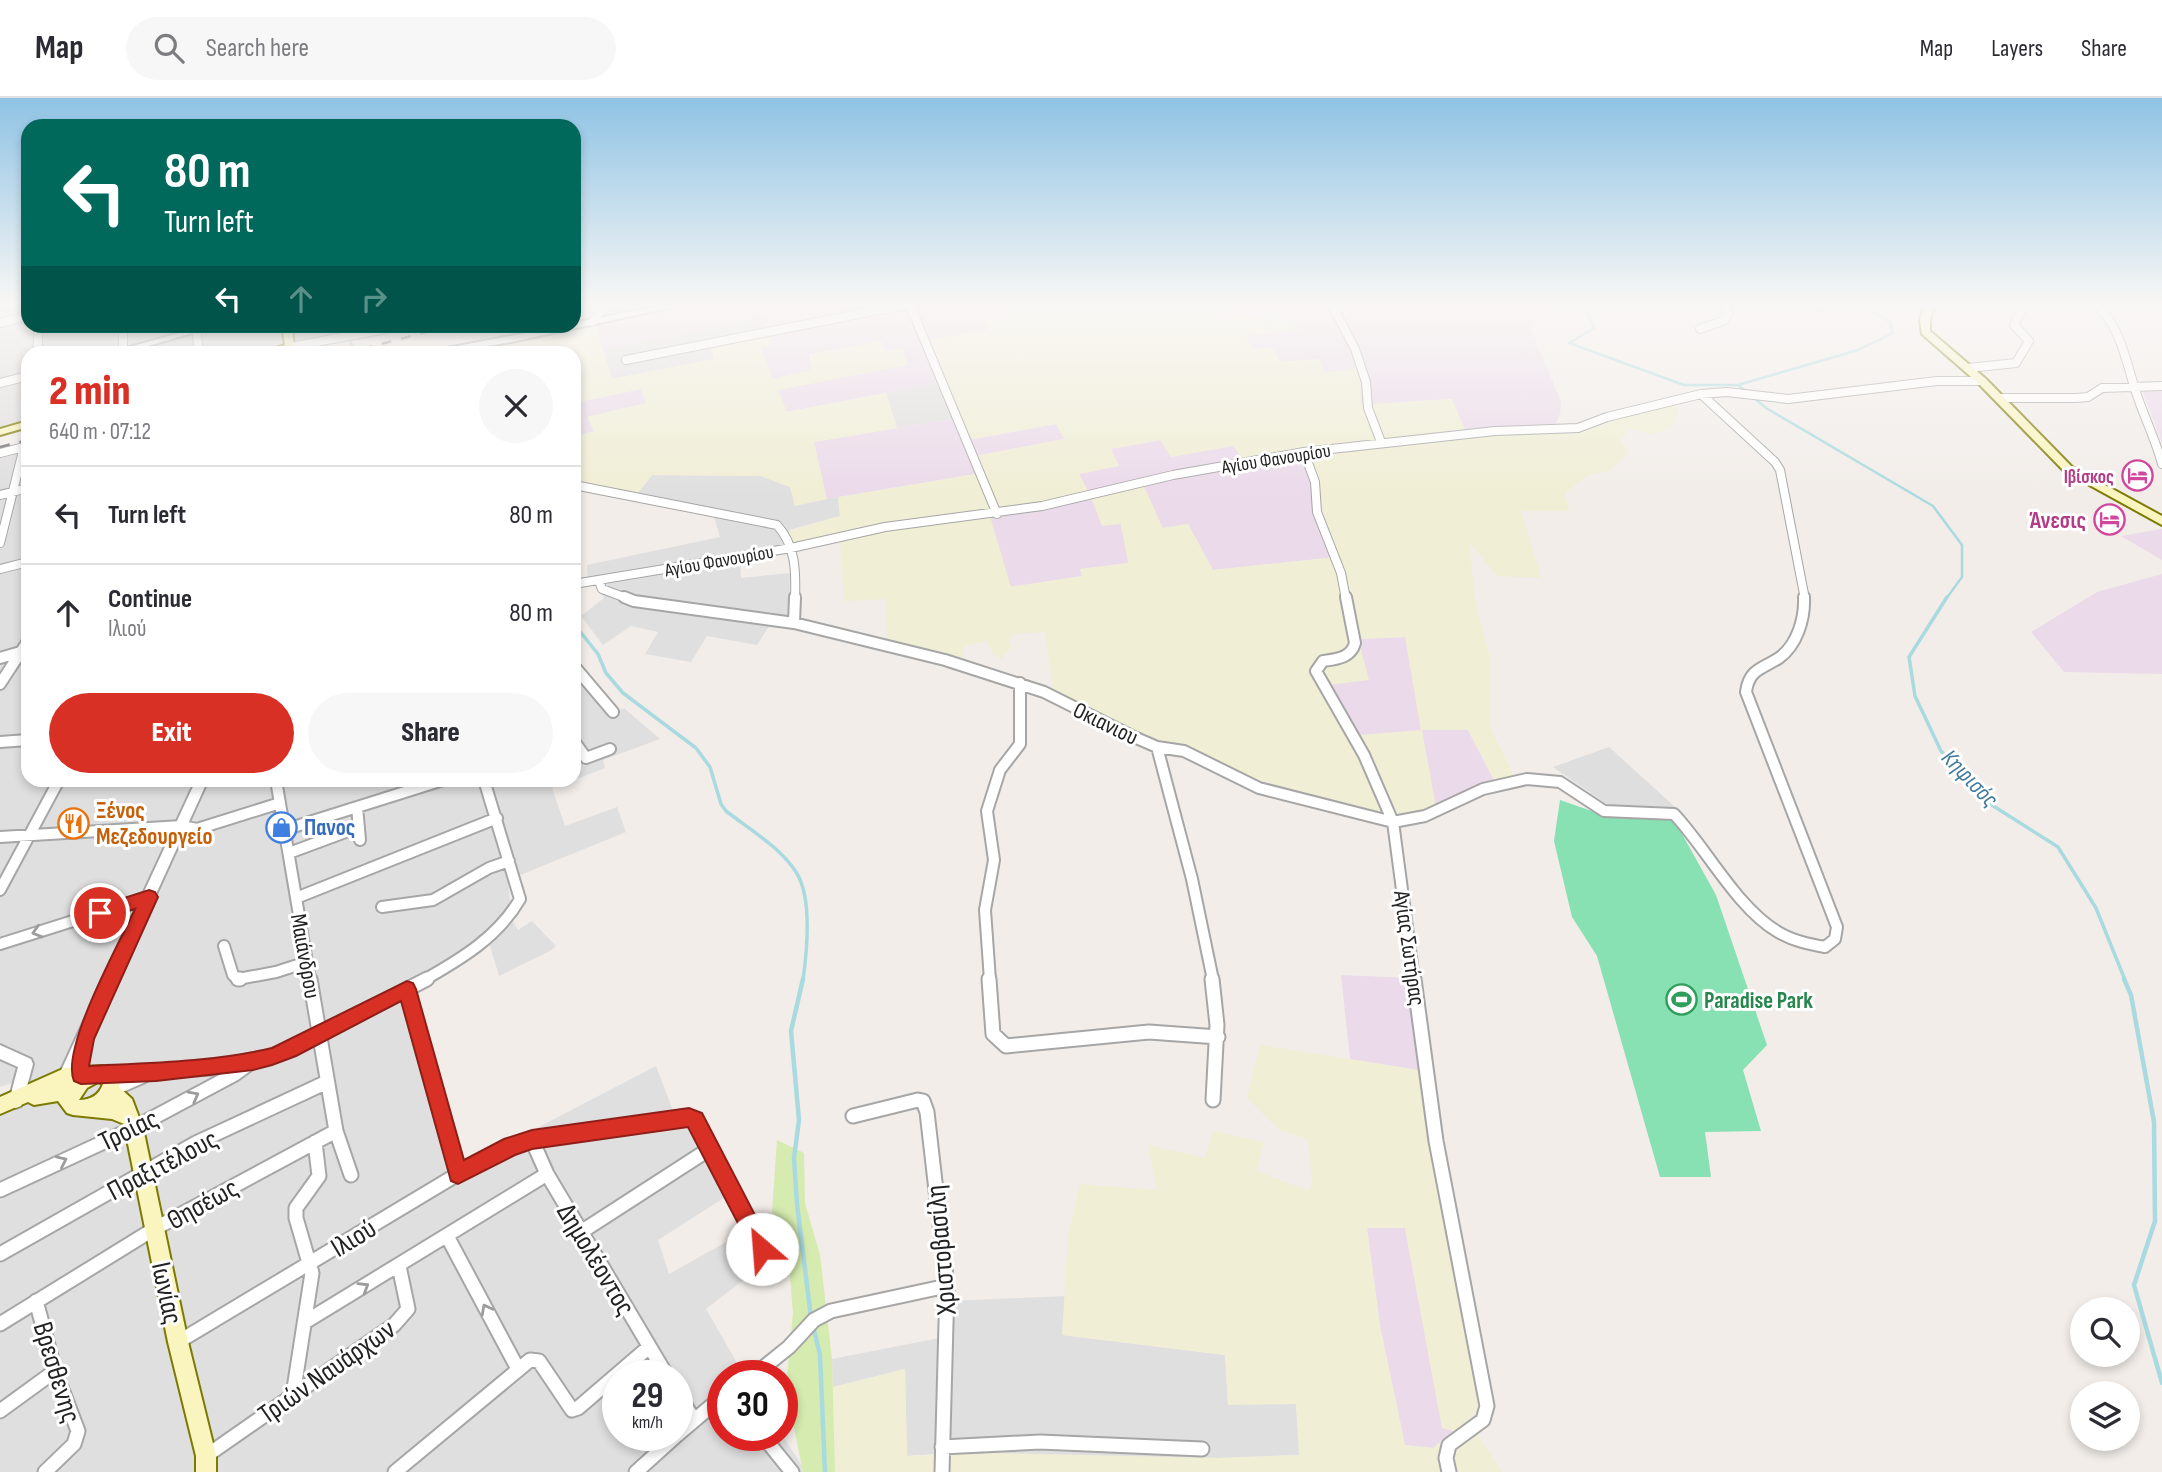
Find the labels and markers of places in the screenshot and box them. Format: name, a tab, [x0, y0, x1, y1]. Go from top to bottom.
hotel icon: Ιβίσκος	[2120, 459, 2154, 493]
place label: Ιβίσκος	[2064, 466, 2114, 489]
hotel icon: Άνεσις	[2092, 503, 2126, 537]
place label: Άνεσις	[2029, 507, 2086, 535]
place label: Ξένος Μεζεδουργείο	[96, 797, 213, 851]
restaurant icon: Ξένος Μεζεδουργείο	[56, 806, 90, 840]
shop icon: Πανος	[264, 810, 298, 844]
place label: Πανος	[304, 814, 355, 842]
pin	[70, 883, 130, 943]
sports icon: Paradise Park	[1664, 983, 1698, 1017]
place label: Paradise Park	[1704, 987, 1813, 1015]

